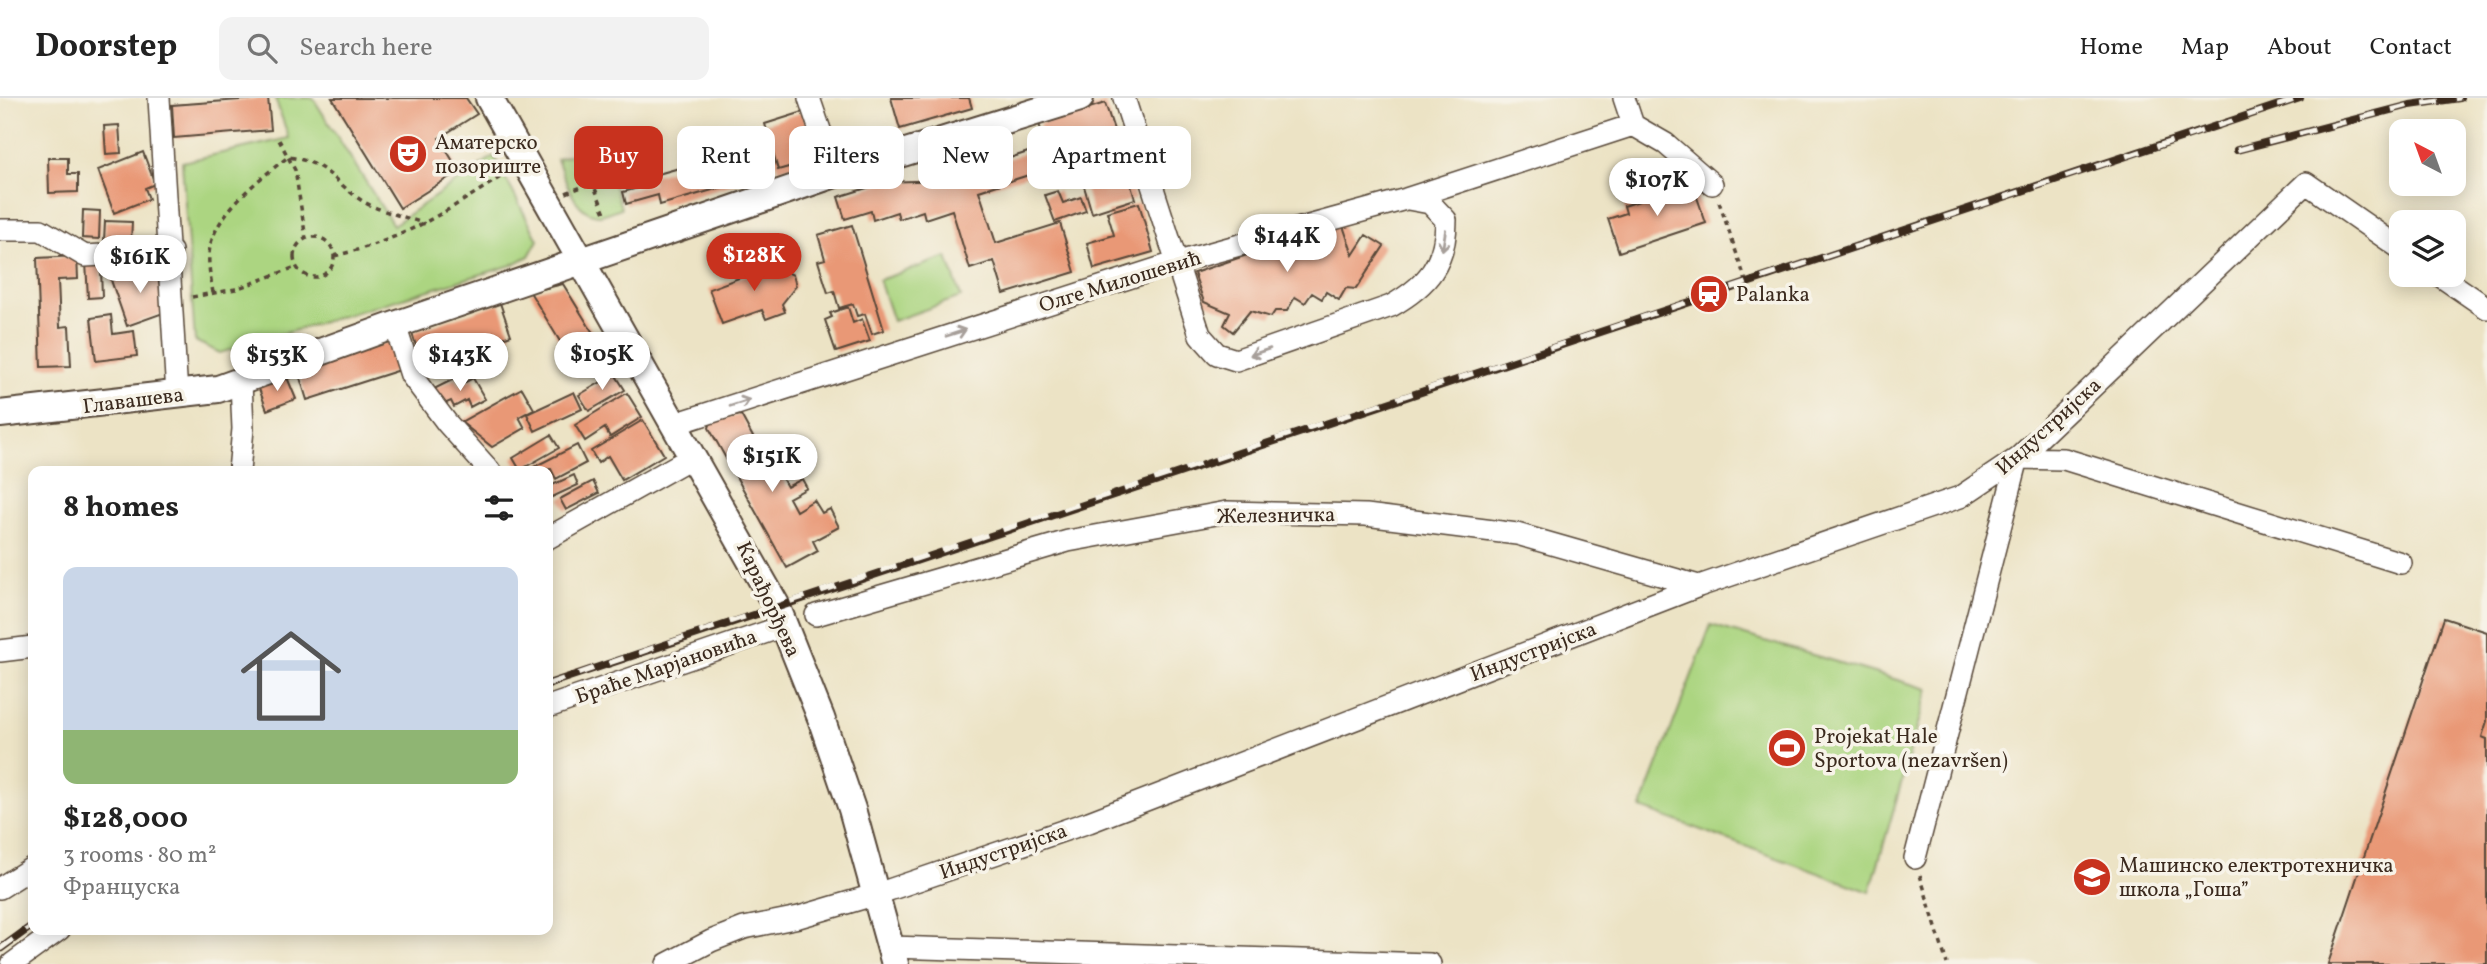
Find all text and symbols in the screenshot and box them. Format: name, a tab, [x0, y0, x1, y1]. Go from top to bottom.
search box	[219, 17, 709, 80]
text: Doorstep	[35, 25, 177, 71]
icon: search	[243, 29, 281, 67]
text: Search here	[299, 30, 433, 66]
text: Home	[2079, 31, 2143, 65]
text: Map	[2181, 31, 2229, 65]
text: About	[2267, 31, 2332, 65]
text: Contact	[2370, 31, 2452, 65]
north arrow	[2389, 119, 2466, 196]
map controls	[2389, 119, 2466, 287]
chip: Buy	[574, 126, 663, 189]
chip: Rent	[677, 126, 775, 189]
chip: Filters	[789, 126, 904, 189]
chip: New	[918, 126, 1013, 189]
chip: Apartment	[1027, 126, 1191, 189]
place label: Аматерско позориште	[435, 129, 541, 182]
theatre icon: Аматерско позориште	[387, 133, 429, 175]
pin: $107K	[1608, 158, 1706, 218]
text: $107K	[1625, 165, 1689, 197]
button: layers	[2389, 210, 2466, 287]
pin: $144K	[1238, 214, 1336, 274]
text: $144K	[1254, 221, 1320, 253]
one-way arrow	[1437, 228, 1450, 251]
pin: $128K	[705, 234, 803, 293]
pin: $161K	[91, 236, 189, 295]
text: $128K	[722, 240, 786, 272]
text: $161K	[110, 242, 170, 274]
street label: Олге Милошевић	[1036, 244, 1205, 321]
station icon: Palanka	[1688, 273, 1730, 315]
place label: Palanka	[1736, 281, 1810, 310]
one-way arrow	[945, 326, 967, 338]
pin: $105K	[553, 332, 651, 392]
pin: $153K	[228, 334, 326, 393]
pin: $143K	[411, 334, 509, 393]
text: $105K	[570, 339, 634, 371]
text: $153K	[246, 340, 308, 372]
text: $143K	[428, 340, 492, 372]
one-way arrow	[1249, 347, 1271, 359]
street label: Индустријска	[1990, 372, 2108, 482]
street label: Главашева	[81, 381, 185, 422]
one-way arrow	[728, 395, 750, 408]
pin: $151K	[723, 434, 821, 494]
text: $151K	[742, 441, 802, 473]
text: 8 homes	[63, 487, 179, 529]
icon: filters	[480, 489, 518, 527]
street label: Железничка	[1217, 501, 1336, 532]
street label: Карађорђева	[728, 537, 807, 662]
icon: home	[228, 613, 354, 739]
street label: Индустријска	[1466, 615, 1601, 690]
street label: Браће Марјановића	[572, 623, 761, 712]
place label: Projekat Hale Sportova (nezavršen)	[1814, 723, 2008, 776]
sports icon: Projekat Hale Sportova (nezavršen)	[1766, 727, 1808, 769]
text: $128,000	[63, 798, 188, 840]
street label: Индустријска	[936, 817, 1071, 888]
text: 3 rooms · 80 m²	[63, 840, 216, 872]
place label: Машинско електротехничка школа „Гоша”	[2119, 852, 2394, 905]
school or university icon: Машинско електротехничка школа „Гоша”	[2071, 856, 2113, 898]
text: Француска	[63, 872, 180, 904]

